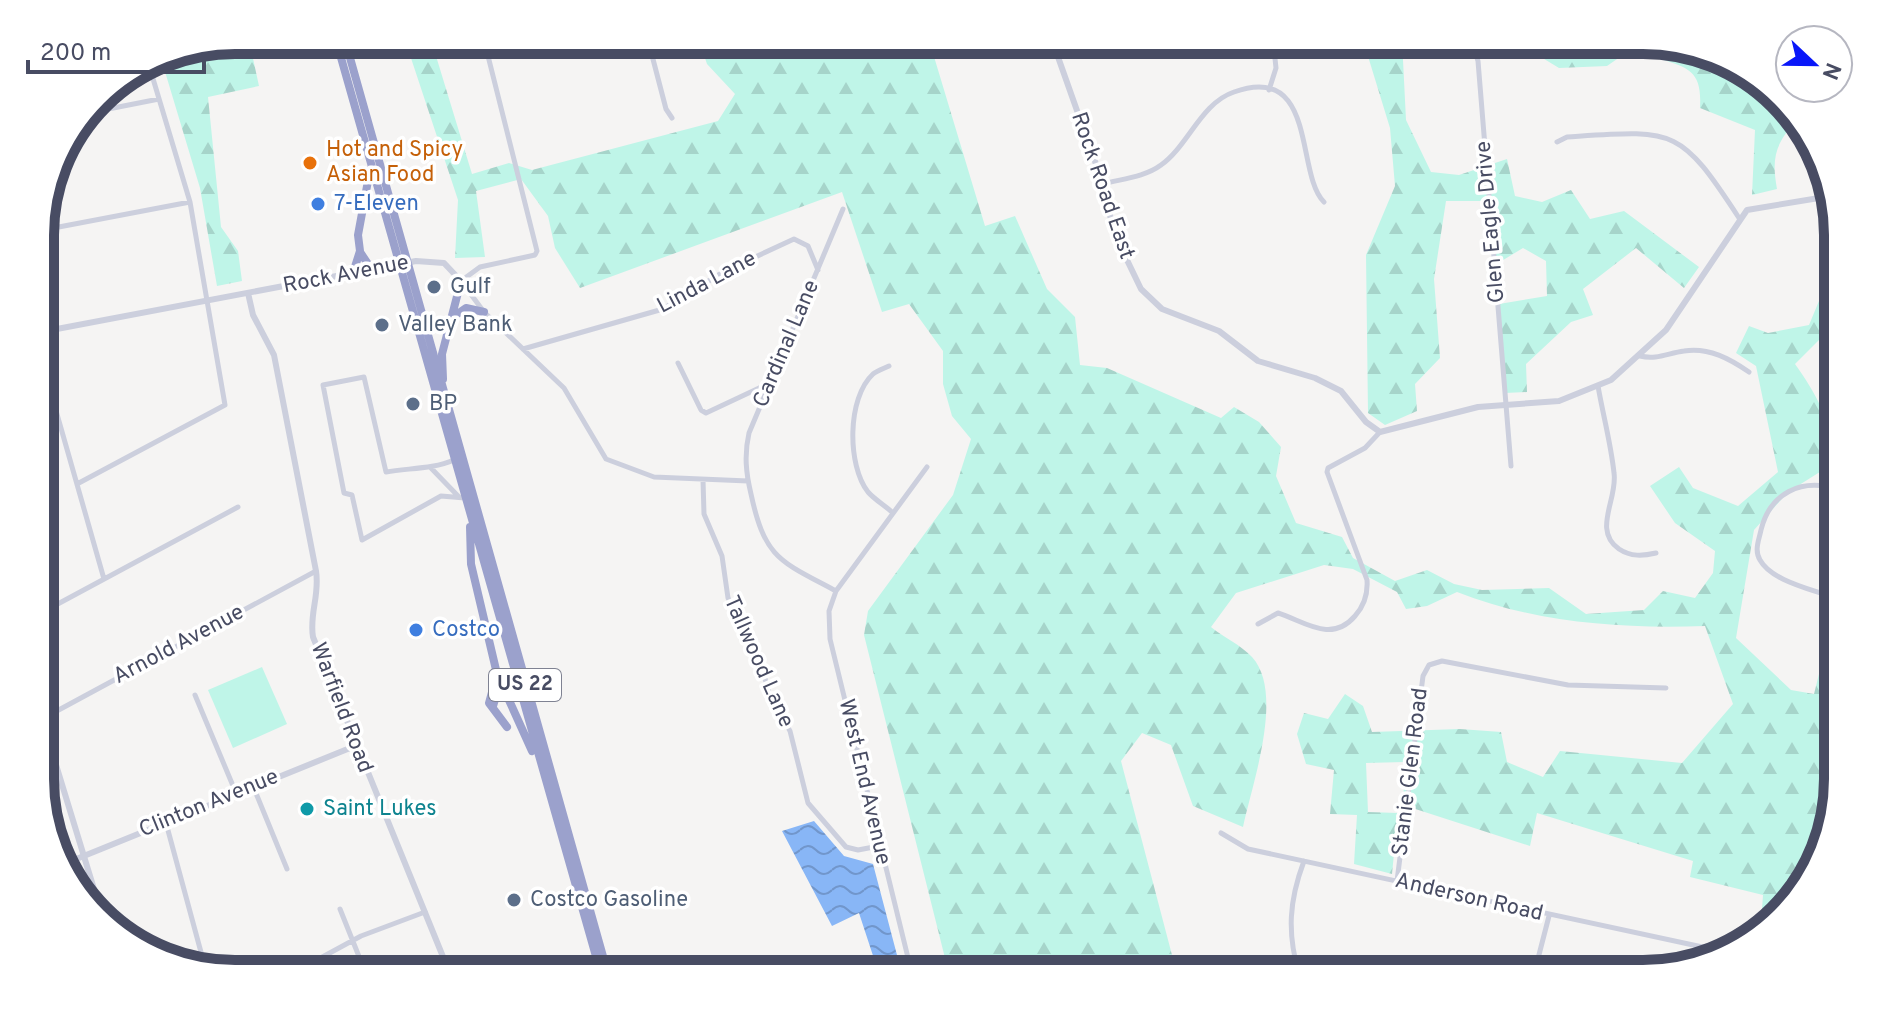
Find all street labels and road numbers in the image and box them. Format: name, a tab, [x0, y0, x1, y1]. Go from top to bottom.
street label: Rock Road East	[1064, 109, 1140, 263]
street label: Glen Eagle Drive	[1470, 140, 1512, 304]
street label: Linda Lane	[653, 246, 761, 320]
street label: Rock Avenue	[281, 250, 411, 300]
street label: Cardinal Lane	[748, 276, 826, 412]
street label: Tallwood Lane	[717, 592, 799, 732]
street label: Arnold Avenue	[109, 599, 249, 691]
street label: Warfield Road	[304, 639, 378, 777]
road number: US 22	[489, 669, 561, 701]
street label: Stanie Glen Road	[1387, 686, 1435, 858]
street label: West End Avenue	[832, 697, 896, 867]
street label: Clinton Avenue	[135, 764, 283, 844]
street label: Anderson Road	[1392, 868, 1546, 928]

